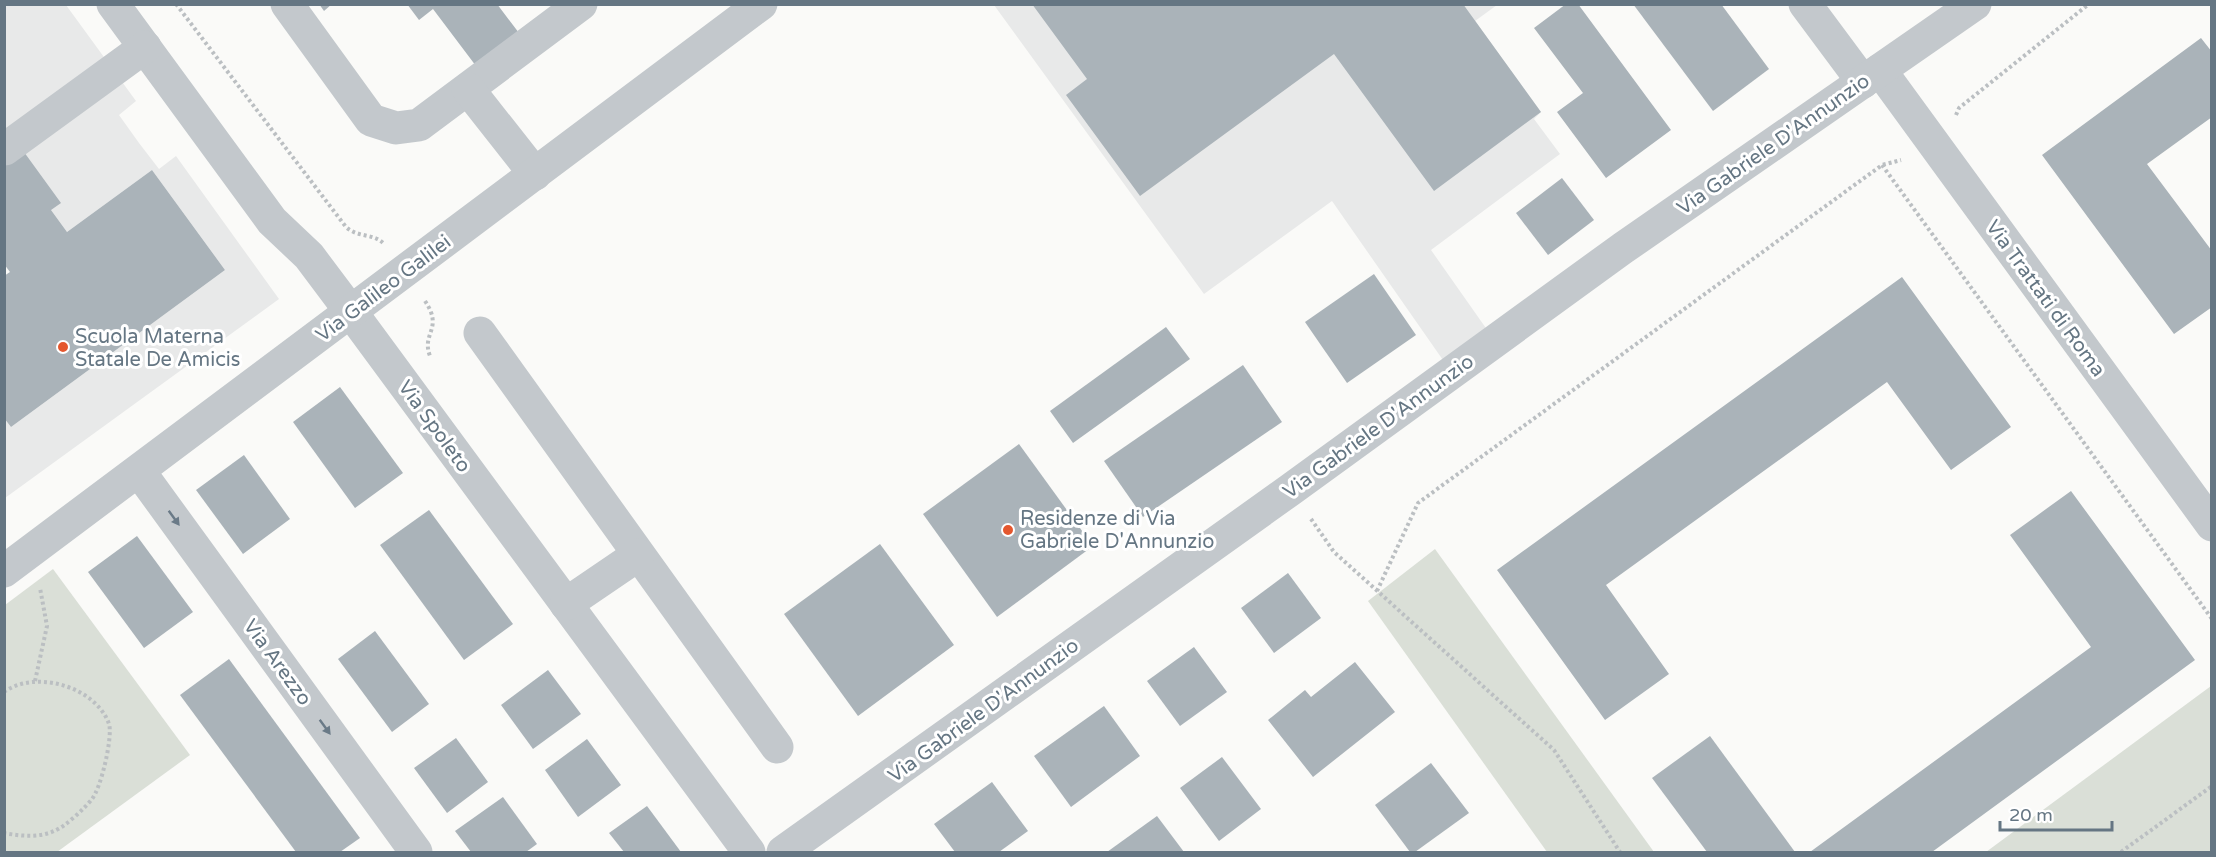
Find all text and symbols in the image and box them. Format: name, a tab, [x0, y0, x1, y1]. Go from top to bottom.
street label: Via Gabriele D'Annunzio	[1673, 69, 1874, 220]
street label: Via Trattati di Roma	[1980, 216, 2110, 382]
street label: Via Galileo Galilei	[311, 230, 456, 347]
place label: Scuola Materna Statale De Amicis	[75, 325, 240, 372]
marker: Scuola Materna Statale De Amicis	[56, 340, 70, 354]
street label: Via Gabriele D'Annunzio	[1279, 350, 1479, 504]
street label: Via Spoleto	[393, 376, 476, 477]
place label: Residenze di Via Gabriele D'Annunzio	[1020, 507, 1214, 554]
one-way arrow	[167, 511, 179, 526]
marker: Residenze di Via Gabriele D'Annunzio	[1001, 523, 1015, 537]
street label: Via Arezzo	[238, 615, 316, 710]
street label: Via Gabriele D'Annunzio	[884, 634, 1084, 788]
one-way arrow	[319, 718, 331, 734]
scale bar	[2000, 794, 2112, 832]
text: 20 m	[2009, 804, 2053, 826]

